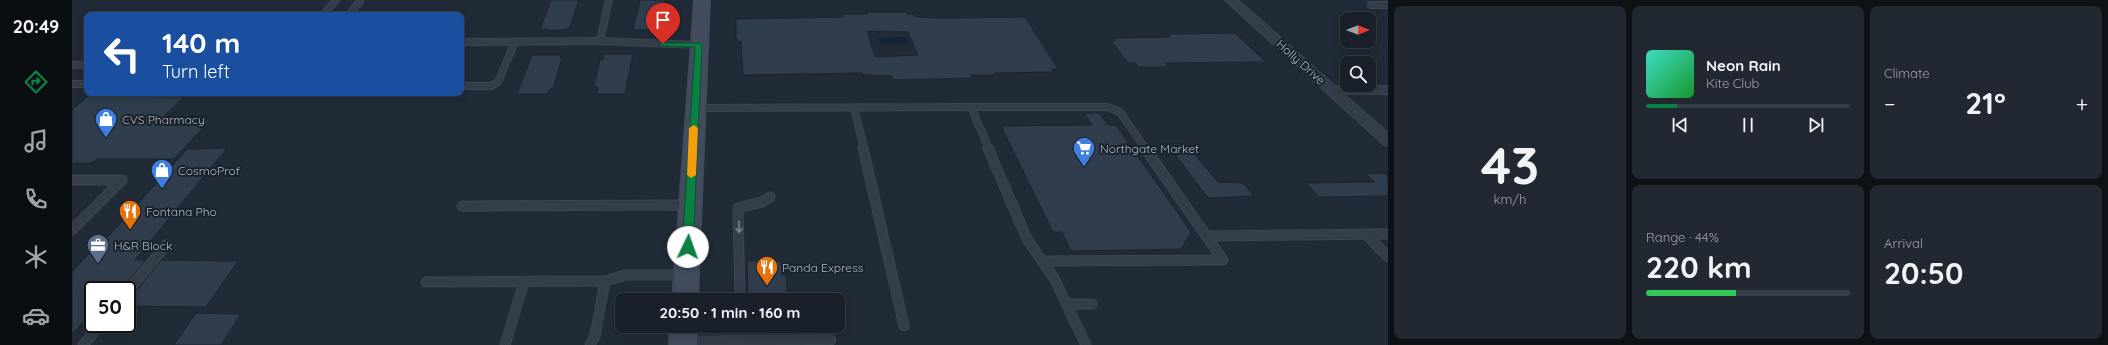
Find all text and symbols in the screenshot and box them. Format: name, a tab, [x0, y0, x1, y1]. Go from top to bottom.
pin	[646, 3, 680, 44]
icon: arrive	[652, 9, 674, 31]
north arrow	[1340, 12, 1376, 48]
map controls	[1340, 12, 1376, 92]
text: 20:49	[13, 15, 59, 38]
text: 140 m	[162, 25, 240, 60]
icon: left	[96, 28, 148, 80]
street label: Holly Drive	[1274, 36, 1329, 88]
button: search	[1340, 56, 1376, 92]
text: Neon Rain	[1706, 56, 1781, 75]
text: Turn left	[162, 60, 230, 83]
text: Climate	[1884, 65, 1930, 81]
icon: directions	[22, 68, 50, 96]
text: Kite Club	[1706, 75, 1759, 91]
text: 21°	[1965, 84, 2006, 122]
text: −	[1884, 90, 1895, 118]
text: +	[2076, 90, 2088, 118]
shop icon: CVS Pharmacy	[93, 106, 119, 139]
place label: CVS Pharmacy	[122, 112, 205, 127]
icon: previous	[1669, 114, 1691, 136]
icon: pause	[1737, 114, 1759, 136]
icon: next	[1805, 114, 1827, 136]
icon: music	[22, 127, 50, 155]
text: 43	[1481, 132, 1539, 197]
supermarket icon: Northgate Market	[1071, 135, 1097, 168]
place label: Northgate Market	[1100, 141, 1199, 156]
shop icon: CosmoProf	[149, 157, 175, 190]
place label: CosmoProf	[178, 163, 241, 178]
icon: phone	[22, 185, 50, 213]
text: km/h	[1494, 191, 1526, 207]
restaurant icon: Fontana Pho	[117, 198, 143, 231]
place label: Fontana Pho	[146, 204, 217, 219]
one-way arrow	[735, 220, 743, 233]
position arrow	[667, 226, 709, 268]
text: Range · 44%	[1646, 229, 1719, 245]
office icon: H&R Block	[85, 232, 111, 265]
text: Arrival	[1884, 235, 1923, 251]
place label: H&R Block	[114, 238, 172, 253]
icon: climate	[22, 243, 50, 271]
text: 220 km	[1646, 248, 1752, 286]
restaurant icon: Panda Express	[754, 254, 780, 287]
text: 20:50	[1884, 254, 1963, 292]
place label: Panda Express	[782, 260, 864, 275]
speed limit sign: 50	[84, 281, 136, 333]
icon: car	[22, 302, 50, 330]
text: 20:50 · 1 min · 160 m	[660, 303, 800, 322]

